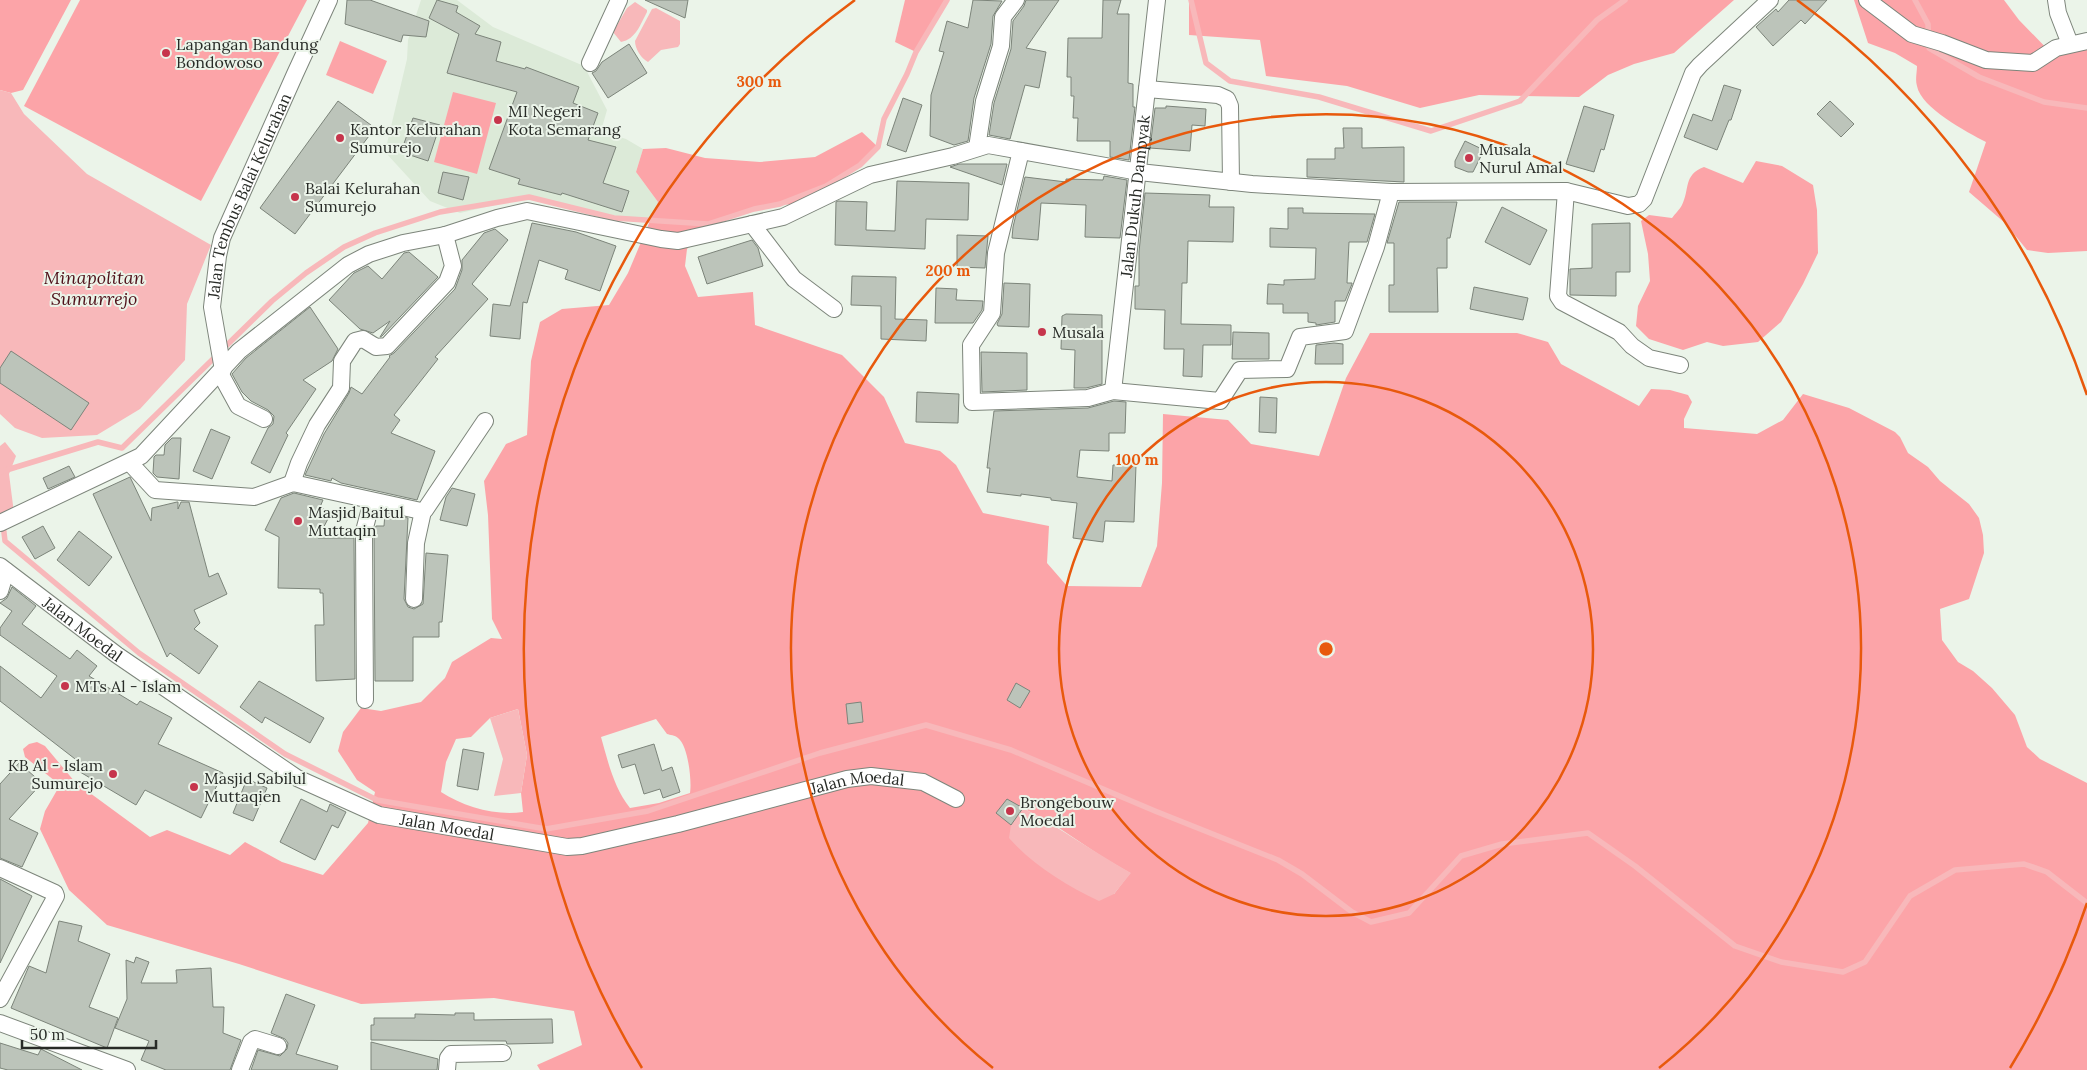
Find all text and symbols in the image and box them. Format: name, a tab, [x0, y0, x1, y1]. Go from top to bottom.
place label: Lapangan Bandung Bondowoso	[176, 34, 319, 72]
marker: Lapangan Bandung Bondowoso	[160, 47, 172, 59]
text: 300 m	[736, 72, 782, 91]
street label: Jalan Tembus Balai Kelurahan	[203, 90, 295, 301]
place label: MI Negeri Kota Semarang	[508, 101, 622, 139]
marker: MI Negeri Kota Semarang	[492, 114, 504, 126]
street label: Jalan Dukuh Dampyak	[1116, 114, 1154, 279]
place label: Kantor Kelurahan Sumurejo	[350, 119, 482, 157]
marker: Kantor Kelurahan Sumurejo	[334, 132, 346, 144]
place label: Musala Nurul Amal	[1479, 139, 1563, 177]
marker: Musala Nurul Amal	[1463, 152, 1475, 164]
place label: Balai Kelurahan Sumurejo	[305, 178, 421, 216]
marker: Balai Kelurahan Sumurejo	[289, 191, 301, 203]
text: 200 m	[926, 261, 971, 280]
water label: Minapolitan Sumurrejo	[43, 266, 145, 310]
place label: Musala	[1052, 322, 1105, 342]
marker: Musala	[1036, 326, 1048, 338]
text: 100 m	[1116, 450, 1159, 469]
place label: Masjid Baitul Muttaqin	[308, 502, 404, 540]
marker: Masjid Baitul Muttaqin	[292, 515, 304, 527]
street label: Jalan Moedal	[38, 592, 126, 666]
centre of rings	[1317, 640, 1335, 658]
place label: MTs Al - Islam	[75, 676, 181, 696]
marker: MTs Al - Islam	[59, 680, 71, 692]
place label: KB Al - Islam Sumurejo	[8, 755, 103, 793]
street label: Jalan Moedal	[807, 766, 905, 799]
marker: KB Al - Islam Sumurejo	[107, 768, 119, 780]
place label: Masjid Sabilul Muttaqien	[204, 768, 306, 806]
marker: Masjid Sabilul Muttaqien	[188, 781, 200, 793]
place label: Brongebouw Moedal	[1020, 792, 1114, 830]
marker: Brongebouw Moedal	[1004, 805, 1016, 817]
street label: Jalan Moedal	[397, 809, 496, 844]
scale bar	[22, 1018, 156, 1050]
text: 50 m	[30, 1025, 65, 1044]

